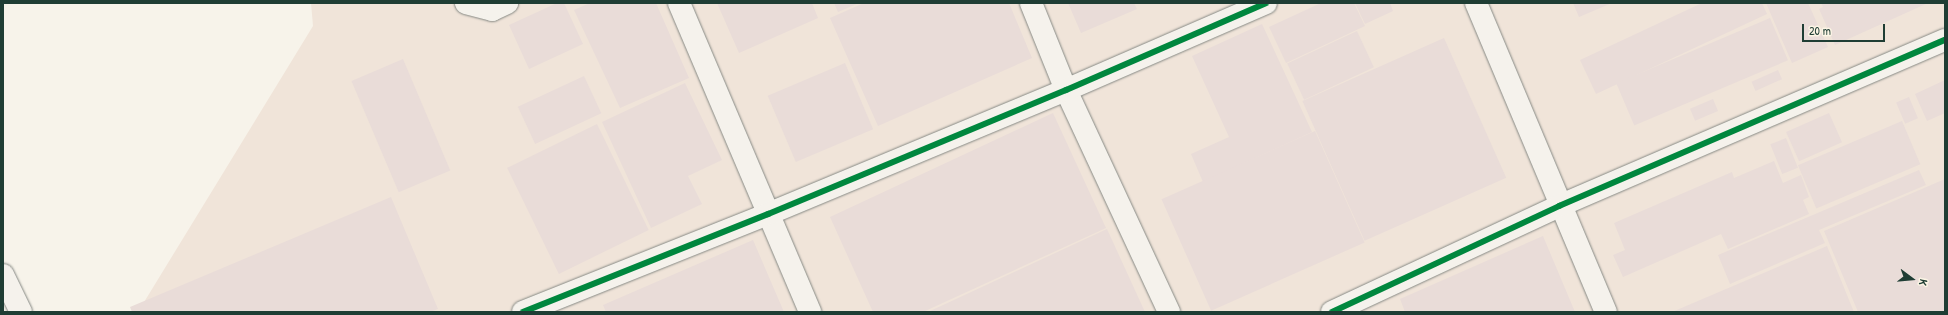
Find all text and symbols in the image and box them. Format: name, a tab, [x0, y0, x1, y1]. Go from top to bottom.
scale bar	[1804, 16, 1887, 42]
text: 20 m	[1809, 22, 1831, 39]
north arrow	[1892, 259, 1932, 299]
text: K	[1916, 278, 1931, 287]

